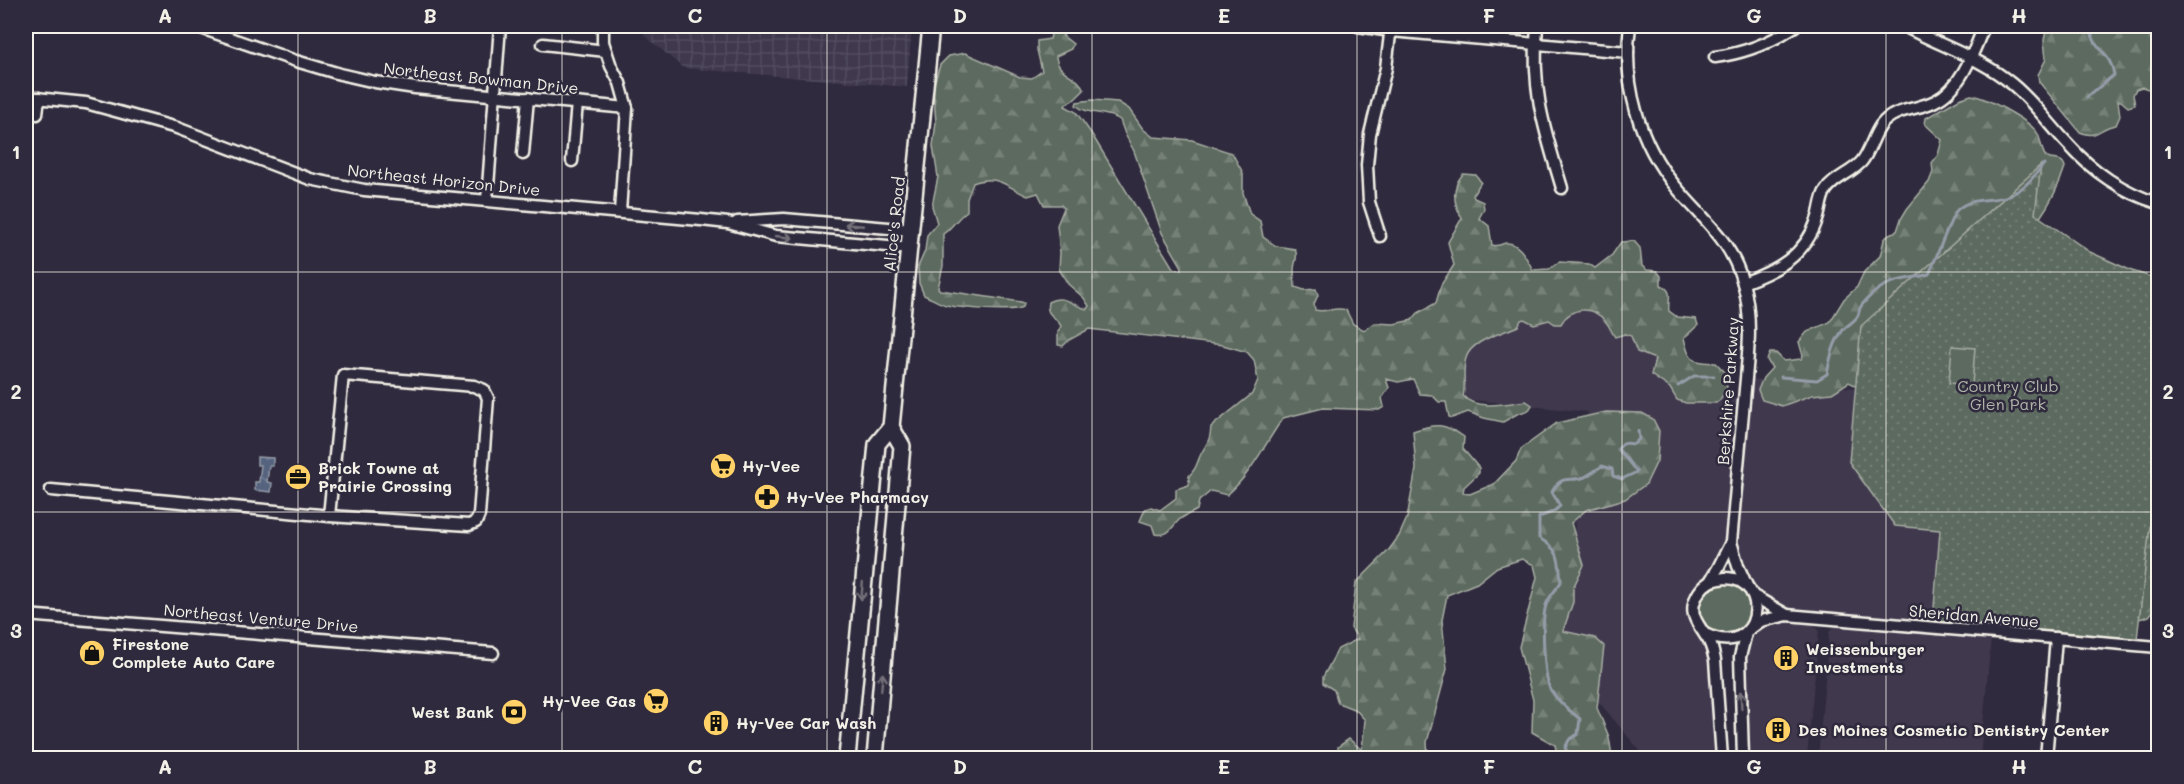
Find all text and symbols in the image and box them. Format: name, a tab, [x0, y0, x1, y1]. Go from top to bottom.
text: A	[158, 2, 172, 28]
text: B	[423, 2, 437, 28]
text: C	[688, 2, 703, 28]
text: D	[953, 2, 967, 28]
text: E	[1218, 2, 1230, 28]
text: F	[1483, 2, 1496, 28]
text: G	[1746, 2, 1762, 28]
text: H	[2011, 2, 2027, 28]
street label: Northeast Bowman Drive	[382, 57, 580, 98]
text: 1	[12, 138, 20, 164]
text: 1	[2164, 138, 2172, 164]
street label: Northeast Horizon Drive	[347, 159, 541, 200]
street label: Alice's Road	[878, 175, 909, 273]
one-way arrow	[844, 219, 864, 230]
one-way arrow	[774, 232, 794, 243]
street label: Berkshire Parkway	[1712, 316, 1743, 466]
park label: Country Club Glen Park	[1957, 375, 2059, 414]
text: 2	[10, 378, 22, 404]
text: 2	[2162, 378, 2174, 404]
supermarket icon: Hy-Vee	[708, 451, 738, 481]
place label: Hy-Vee	[742, 455, 800, 476]
place label: Brick Towne at Prairie Crossing	[318, 457, 452, 496]
office icon: Brick Towne at Prairie Crossing	[283, 462, 313, 492]
pharmacy icon: Hy-Vee Pharmacy	[752, 482, 782, 512]
place label: Hy-Vee Pharmacy	[786, 486, 929, 507]
one-way arrow	[856, 581, 867, 601]
street label: Northeast Venture Drive	[163, 599, 359, 636]
street label: Sheridan Avenue	[1908, 599, 2040, 632]
text: 3	[10, 617, 22, 643]
text: 3	[2162, 617, 2174, 643]
place label: Firestone Complete Auto Care	[112, 633, 275, 672]
shop icon: Firestone Complete Auto Care	[77, 638, 107, 668]
place label: Weissenburger Investments	[1806, 638, 1925, 677]
building icon: Weissenburger Investments	[1771, 643, 1801, 673]
one-way arrow	[877, 673, 888, 693]
supermarket icon: Hy-Vee Gas	[641, 686, 671, 716]
place label: Hy-Vee Gas	[542, 690, 636, 711]
one-way arrow	[1735, 691, 1747, 711]
bank icon: West Bank	[499, 697, 529, 727]
place label: West Bank	[411, 701, 494, 722]
building icon: Hy-Vee Car Wash	[701, 708, 731, 738]
place label: Hy-Vee Car Wash	[736, 712, 876, 733]
building icon: Des Moines Cosmetic Dentistry Center	[1763, 715, 1793, 745]
place label: Des Moines Cosmetic Dentistry Center	[1798, 719, 2109, 740]
text: A	[158, 753, 172, 779]
text: B	[423, 753, 437, 779]
text: C	[688, 753, 703, 779]
text: D	[953, 753, 967, 779]
text: E	[1218, 753, 1230, 779]
text: F	[1483, 753, 1496, 779]
text: G	[1746, 753, 1762, 779]
text: H	[2011, 753, 2027, 779]

